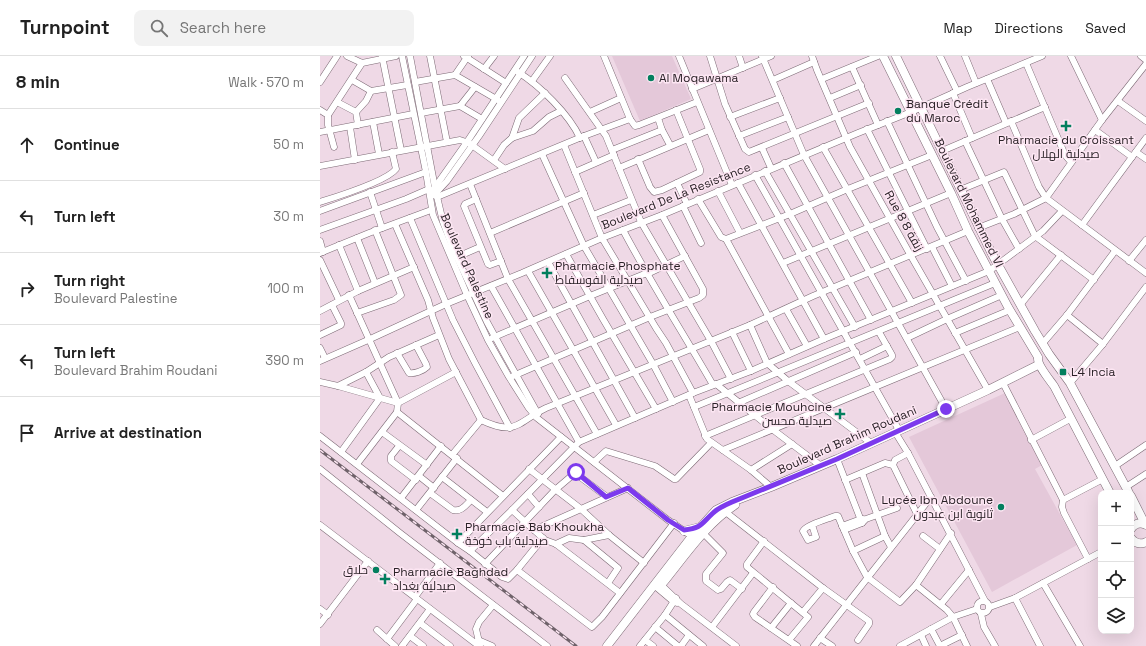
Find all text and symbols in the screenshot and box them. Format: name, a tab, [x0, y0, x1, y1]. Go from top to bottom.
search box	[134, 10, 414, 46]
text: Turnpoint	[20, 15, 110, 40]
icon: search	[148, 17, 170, 39]
text: Search here	[180, 18, 266, 37]
text: Map	[943, 19, 973, 37]
text: Directions	[995, 19, 1063, 37]
text: Saved	[1085, 19, 1126, 37]
place label: Al Moqawama	[659, 70, 739, 86]
text: 8 min	[16, 71, 60, 93]
marker: Al Moqawama	[646, 73, 656, 83]
text: Walk · 570 m	[228, 74, 304, 91]
place label: Banque Crédit du Maroc	[906, 96, 989, 126]
marker: Banque Crédit du Maroc	[893, 106, 903, 116]
marker: Pharmacie du Croissant صيدلية الهلال	[1061, 121, 1071, 131]
place label: Pharmacie du Croissant صيدلية الهلال	[998, 132, 1134, 162]
icon: ahead	[16, 134, 38, 156]
text: Continue	[54, 135, 120, 154]
text: 50 m	[273, 136, 304, 153]
street label: Boulevard Mohammed VI	[931, 136, 1007, 270]
street label: Boulevard De La Resistance	[599, 159, 753, 233]
street label: Rue 8 8 زنقة	[881, 188, 927, 254]
icon: left	[16, 206, 38, 228]
text: Turn left	[54, 207, 116, 226]
text: 30 m	[273, 208, 304, 225]
street label: Boulevard Palestine	[437, 211, 497, 321]
place label: Pharmacie Phosphate صيدلية الفوسفاط	[555, 258, 681, 288]
marker: Pharmacie Phosphate صيدلية الفوسفاط	[542, 268, 552, 278]
text: Turn right	[54, 271, 125, 290]
icon: right	[16, 278, 38, 300]
text: 100 m	[267, 280, 304, 297]
text: Boulevard Palestine	[54, 290, 177, 307]
text: Turn left	[54, 343, 116, 362]
icon: left	[16, 350, 38, 372]
text: 390 m	[265, 352, 304, 369]
text: Boulevard Brahim Roudani	[54, 362, 217, 379]
place label: L4 Incia	[1071, 364, 1116, 380]
marker: L4 Incia	[1058, 367, 1068, 377]
place label: Pharmacie Mouhcine صيدلية محسن	[712, 399, 832, 429]
route end	[937, 400, 955, 418]
street label: Boulevard Brahim Roudani	[775, 402, 919, 478]
marker: Pharmacie Mouhcine صيدلية محسن	[835, 409, 845, 419]
icon: arrive	[16, 422, 38, 444]
text: Arrive at destination	[54, 423, 202, 442]
route start	[567, 463, 585, 481]
map controls	[1098, 490, 1134, 634]
button: +	[1098, 490, 1134, 526]
place label: Lycée Ibn Abdoune ثانوية ابن عبدون	[882, 492, 994, 522]
marker: Lycée Ibn Abdoune ثانوية ابن عبدون	[996, 502, 1006, 512]
place label: Pharmacie Bab Khoukha صيدلية باب خوخة	[465, 519, 604, 549]
button: −	[1098, 526, 1134, 562]
marker: Pharmacie Bab Khoukha صيدلية باب خوخة	[452, 529, 462, 539]
place label: حلاق	[343, 562, 368, 578]
button: locate	[1098, 562, 1134, 598]
place label: Pharmacie Baghdad صيدلية بغداد	[393, 564, 508, 594]
marker: حلاق	[371, 565, 381, 575]
marker: Pharmacie Baghdad صيدلية بغداد	[380, 574, 390, 584]
button: layers	[1098, 598, 1134, 634]

